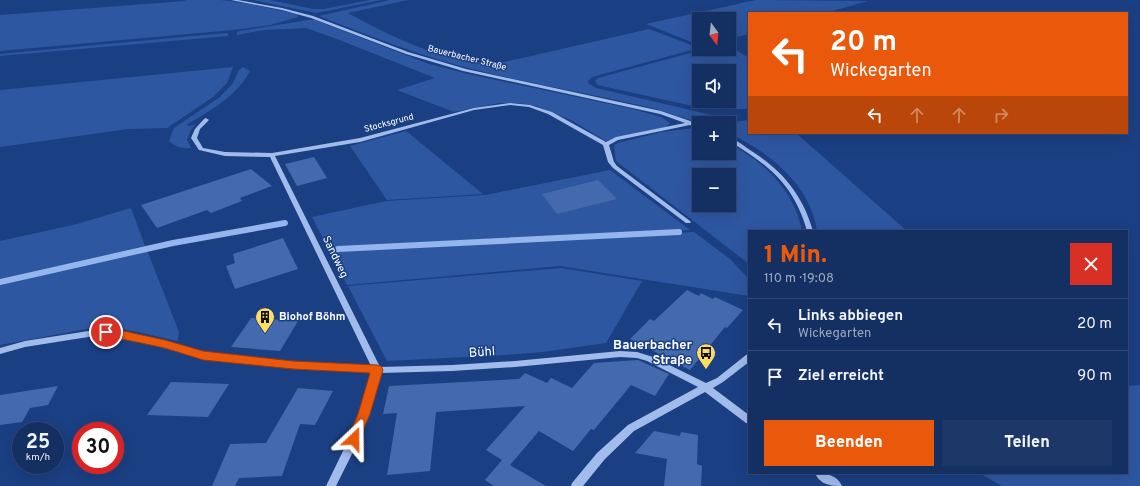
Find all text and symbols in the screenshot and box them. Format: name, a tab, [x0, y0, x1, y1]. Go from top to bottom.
north arrow	[692, 12, 736, 56]
map controls	[692, 12, 736, 212]
text: 20 m	[830, 25, 897, 61]
icon: left	[764, 28, 816, 80]
street label: Bauerbacher Straße	[427, 43, 508, 73]
text: Wickegarten	[830, 60, 932, 83]
button: sound	[692, 64, 736, 108]
icon: left	[864, 104, 886, 126]
icon: ahead	[906, 104, 928, 126]
icon: ahead	[948, 104, 970, 126]
icon: right	[990, 104, 1012, 126]
street label: Stocksgrund	[363, 111, 415, 135]
button: +	[692, 116, 736, 160]
button: −	[692, 168, 736, 212]
street label: Sandweg	[319, 234, 351, 280]
text: 1 Min.	[764, 241, 827, 271]
button: close	[1070, 243, 1112, 285]
text: 110 m · 19:08	[764, 271, 834, 287]
building icon: Biohof Böhm	[254, 306, 276, 334]
text: Links abbiegen	[798, 307, 903, 326]
place label: Biohof Böhm	[279, 310, 345, 324]
icon: left	[764, 314, 786, 336]
pin	[89, 315, 123, 349]
text: 20 m	[1077, 315, 1112, 334]
icon: arrive	[95, 321, 117, 343]
text: Wickegarten	[798, 326, 871, 342]
place label: Bauerbacher Straße	[613, 338, 693, 369]
bus stop icon: Bauerbacher Straße	[695, 342, 717, 370]
street label: Bühl	[468, 344, 496, 362]
icon: arrive	[764, 366, 786, 388]
text: Ziel erreicht	[798, 367, 884, 386]
text: 90 m	[1077, 367, 1112, 386]
position arrow	[333, 418, 375, 460]
button: Beenden	[764, 420, 934, 466]
button: Teilen	[942, 420, 1112, 466]
speed limit sign: 30	[72, 422, 124, 474]
text: 25	[26, 430, 50, 456]
text: km/h	[26, 451, 50, 464]

